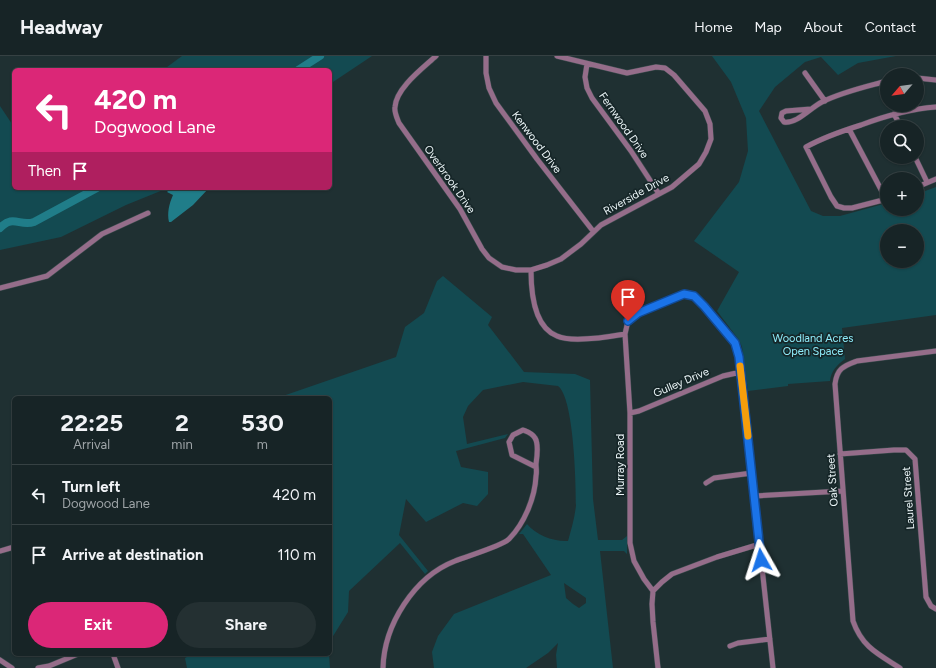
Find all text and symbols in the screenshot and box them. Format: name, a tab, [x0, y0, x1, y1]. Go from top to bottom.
text: Headway	[20, 16, 103, 39]
text: Home	[694, 19, 733, 36]
text: Map	[755, 19, 782, 36]
text: About	[804, 19, 843, 36]
text: Contact	[865, 19, 916, 36]
north arrow	[880, 68, 924, 112]
map controls	[880, 68, 924, 268]
text: 420 m	[94, 82, 177, 116]
icon: left	[28, 84, 80, 136]
street label: Fernwood Drive	[596, 90, 651, 161]
street label: Kenwood Drive	[509, 109, 564, 176]
text: Dogwood Lane	[94, 116, 216, 138]
button: search	[880, 120, 924, 164]
street label: Overbrook Drive	[421, 143, 478, 216]
icon: arrive	[69, 160, 91, 182]
text: Then	[28, 162, 61, 180]
street label: Riverside Drive	[601, 171, 671, 218]
button: +	[880, 172, 924, 216]
button: −	[880, 224, 924, 268]
pin	[611, 280, 645, 321]
icon: arrive	[617, 286, 639, 308]
park label: Woodland Acres Open Space	[773, 332, 853, 358]
street label: Gulley Drive	[651, 365, 711, 400]
text: 22:25	[60, 408, 123, 437]
text: 2	[175, 408, 189, 437]
text: 530	[241, 408, 284, 437]
street label: Murray Road	[614, 434, 627, 496]
text: Arrival	[73, 437, 110, 452]
text: min	[171, 437, 193, 452]
text: m	[257, 437, 268, 452]
street label: Oak Street	[824, 453, 841, 507]
street label: Laurel Street	[900, 466, 917, 530]
text: Turn left	[62, 478, 120, 496]
icon: left	[28, 484, 50, 506]
text: 420 m	[272, 486, 316, 504]
text: Dogwood Lane	[62, 496, 150, 511]
position arrow	[740, 539, 782, 581]
icon: arrive	[28, 544, 50, 566]
text: Arrive at destination	[62, 546, 203, 564]
text: 110 m	[278, 546, 316, 564]
button: Exit	[28, 602, 168, 648]
button: Share	[176, 602, 316, 648]

